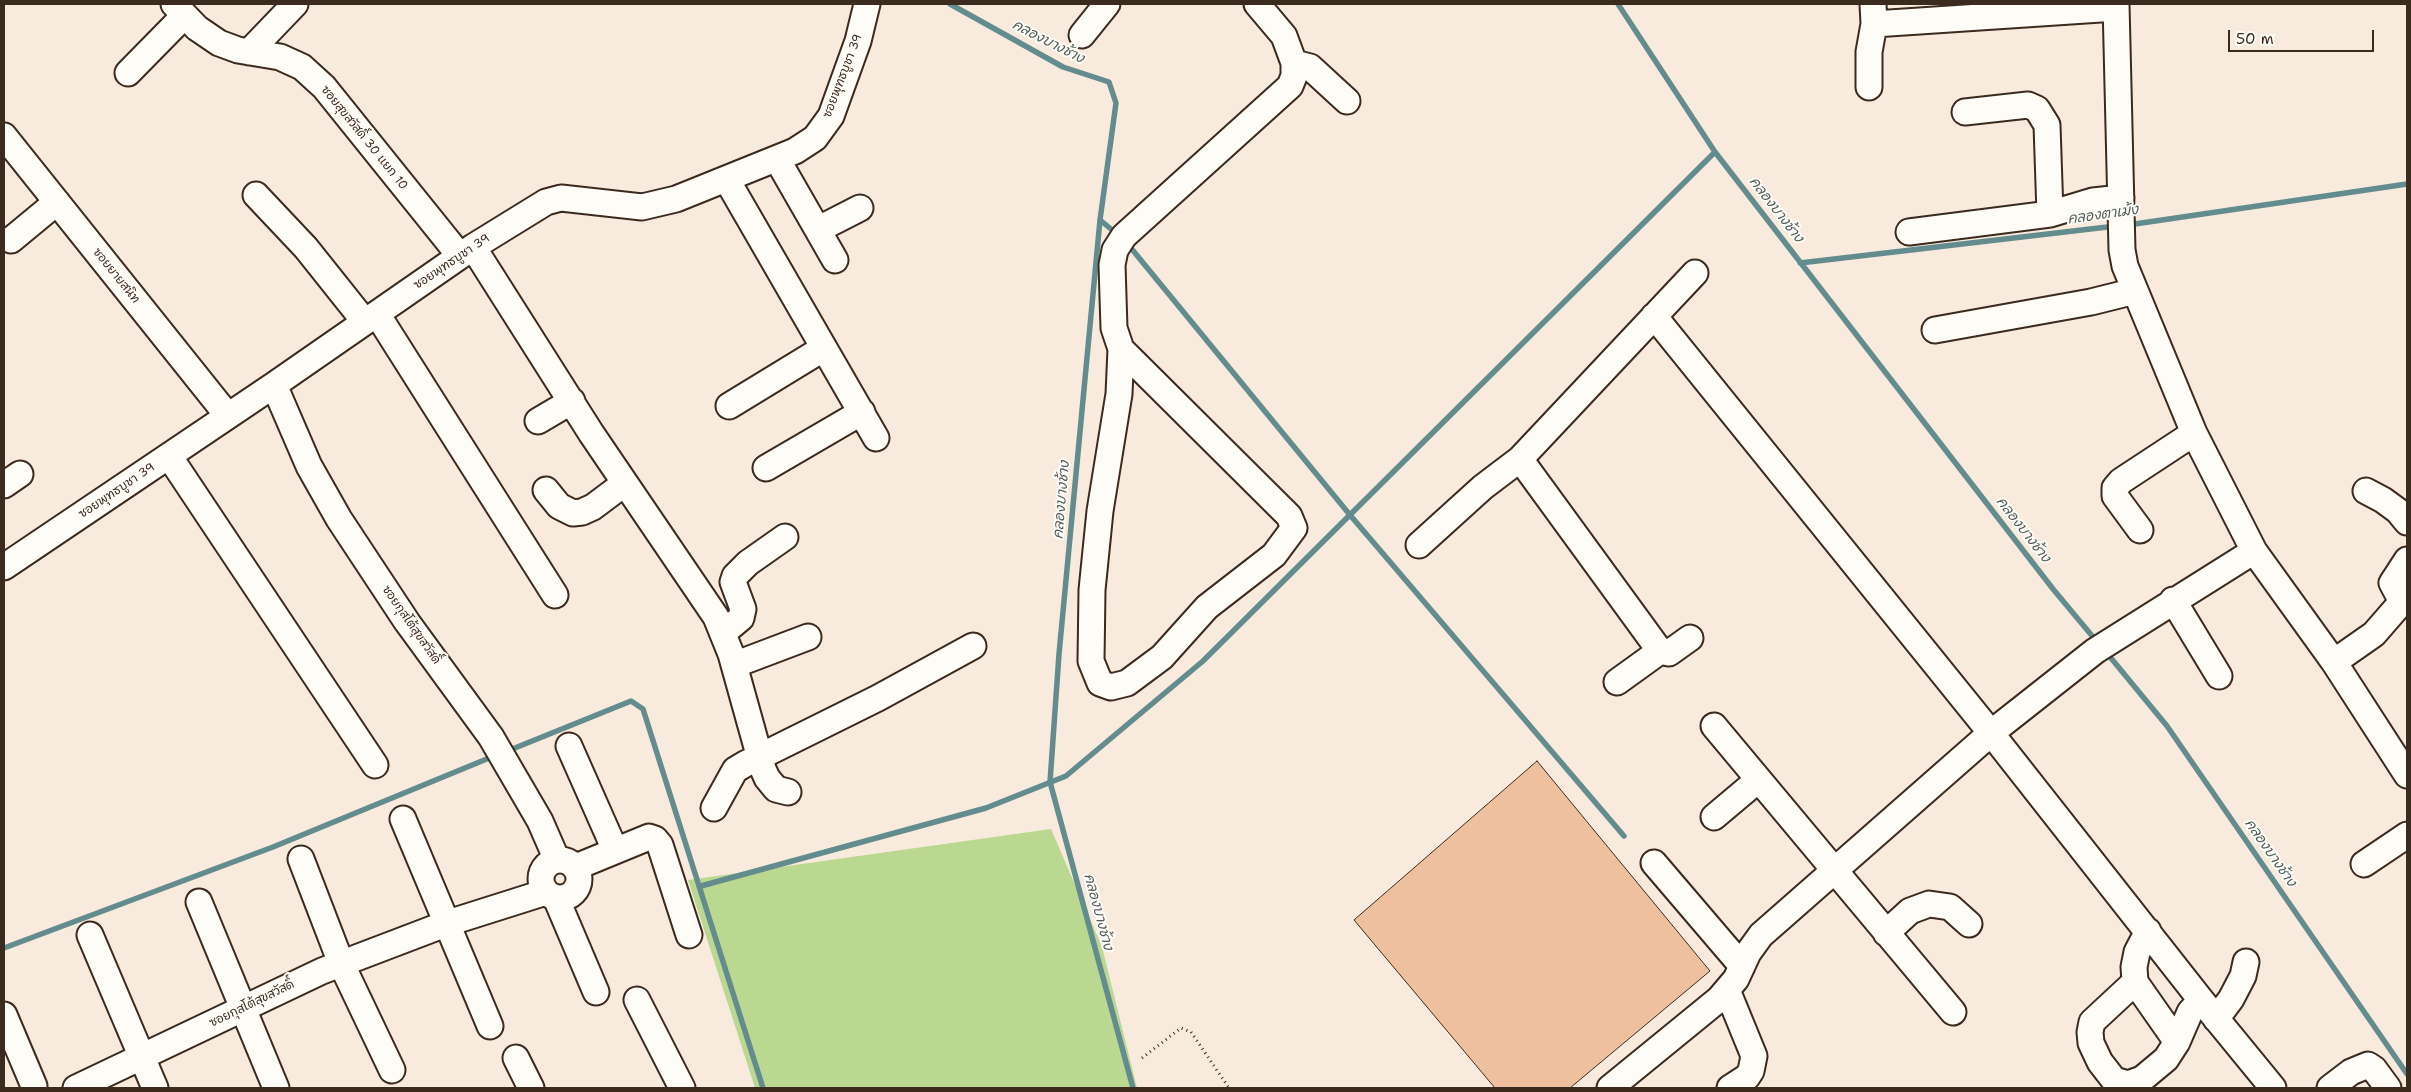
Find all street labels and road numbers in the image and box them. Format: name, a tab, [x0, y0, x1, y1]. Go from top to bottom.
street label: ซอยพุทธบูชา 39	[820, 32, 866, 120]
street label: ซอยสุขสวัสดิ์ 30 แยก 10	[318, 83, 410, 193]
street label: ซอยพุทธบูชา 39	[411, 231, 493, 293]
street label: ซอยยายสนิท	[89, 245, 143, 307]
street label: ซอยพุทธบูชา 39	[76, 460, 158, 522]
street label: ซอยกุสโต้สุขสวัสดิ์	[379, 583, 443, 667]
street label: ซอยกุสโต้สุขสวัสดิ์	[207, 977, 297, 1031]

